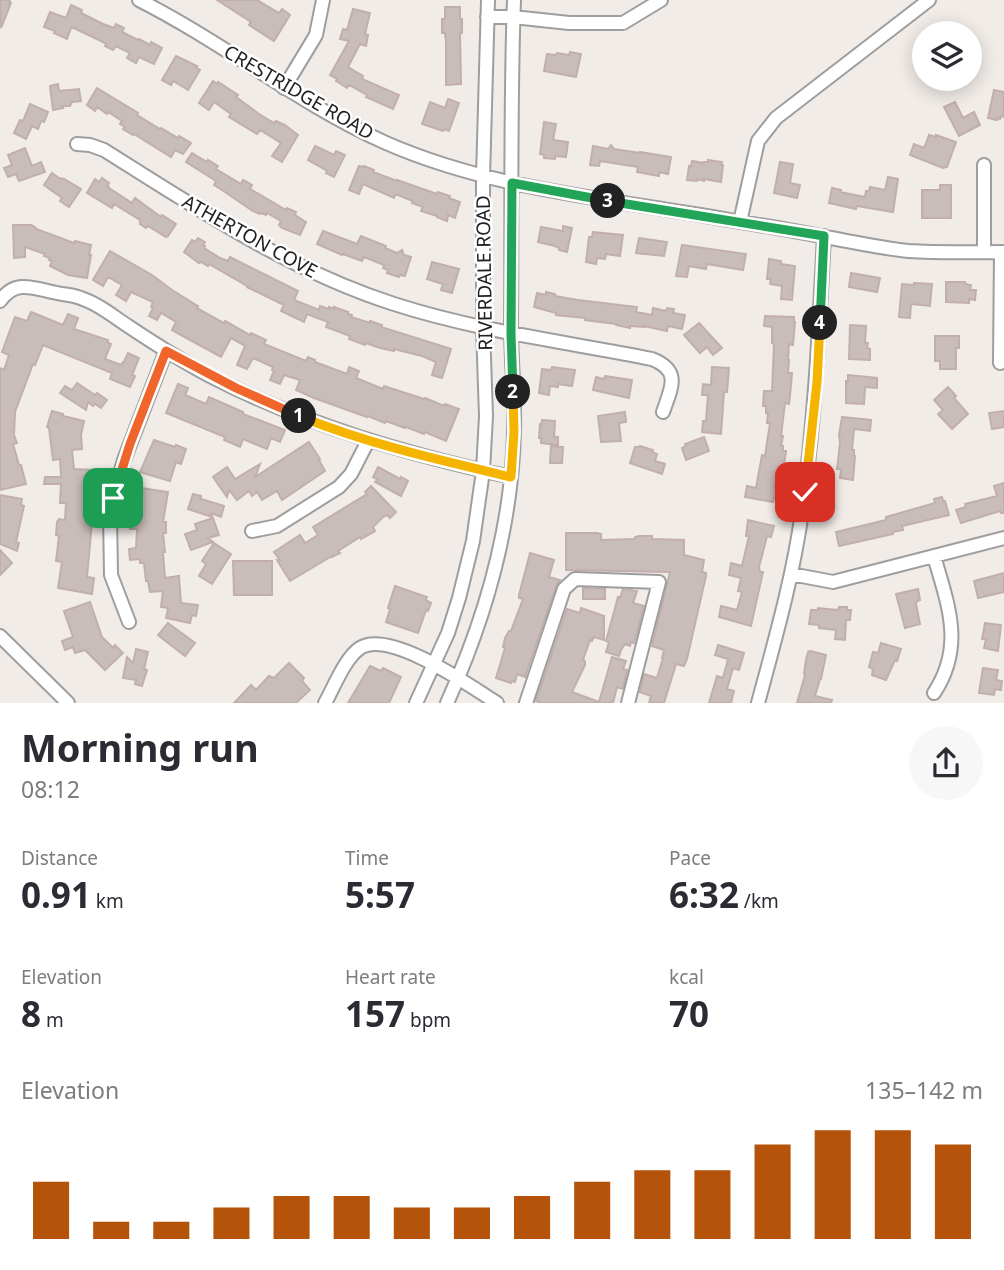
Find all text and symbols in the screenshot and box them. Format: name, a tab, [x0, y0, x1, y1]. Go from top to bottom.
map controls	[912, 21, 982, 91]
button: layers	[912, 21, 982, 91]
street label: CRESTRIDGE ROAD	[219, 38, 379, 146]
pin: 3	[590, 184, 626, 218]
text: 3	[602, 187, 613, 213]
street label: ATHERTON COVE	[178, 188, 322, 284]
street label: RIVERDALE ROAD	[470, 195, 498, 351]
pin: 4	[802, 306, 838, 340]
text: 4	[814, 309, 825, 335]
pin: 2	[496, 374, 530, 410]
text: 2	[507, 378, 518, 404]
pin: 1	[282, 398, 316, 434]
text: 1	[293, 402, 304, 428]
pin	[775, 462, 835, 522]
pin	[83, 468, 143, 528]
icon: check	[786, 473, 824, 511]
icon: arrive	[94, 479, 132, 517]
text: Morning run	[21, 721, 259, 773]
button: share	[909, 726, 983, 800]
text: 08:12	[21, 773, 80, 805]
text: Distance	[21, 845, 98, 871]
text: Time	[345, 845, 389, 871]
text: Pace	[669, 845, 711, 871]
text: 0.91	[21, 871, 91, 918]
text: 5:57	[345, 871, 415, 918]
text: 6:32	[669, 871, 739, 918]
text: km	[91, 888, 124, 914]
text: /km	[739, 888, 779, 914]
text: Elevation	[21, 964, 102, 990]
text: Heart rate	[345, 964, 436, 990]
text: kcal	[669, 964, 704, 990]
text: 8	[21, 990, 41, 1037]
text: 157	[345, 990, 405, 1037]
text: 70	[669, 990, 709, 1037]
text: m	[41, 1007, 64, 1033]
text: bpm	[405, 1007, 451, 1033]
text: Elevation	[21, 1074, 119, 1106]
text: 135–142 m	[865, 1074, 983, 1106]

